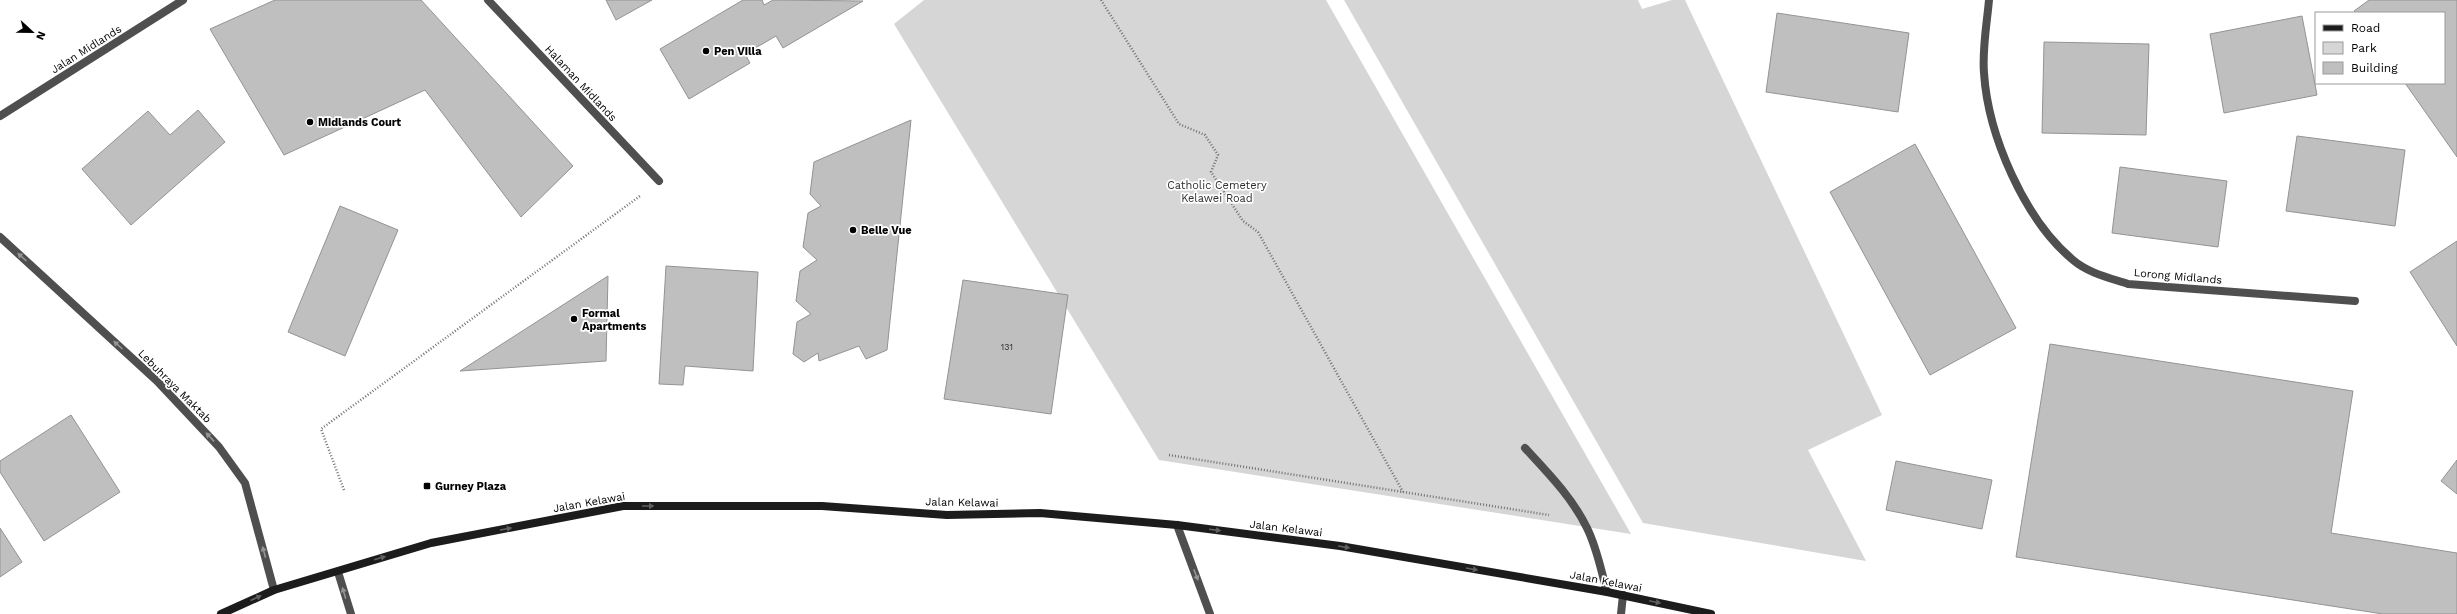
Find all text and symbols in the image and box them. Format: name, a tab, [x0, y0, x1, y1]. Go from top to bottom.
north arrow	[12, 12, 52, 52]
legend	[2315, 12, 2445, 84]
text: Road	[2351, 21, 2380, 35]
street label: Jalan Midlands	[49, 22, 124, 76]
text: N	[33, 29, 48, 42]
text: Park	[2351, 41, 2377, 55]
street label: Halaman Midlands	[542, 43, 619, 124]
place label: Pen Villa	[714, 45, 762, 58]
marker: Pen Villa	[701, 46, 711, 56]
text: Building	[2351, 61, 2398, 75]
place label: Midlands Court	[318, 116, 401, 129]
marker: Midlands Court	[305, 117, 315, 127]
park label: Catholic Cemetery Kelawei Road	[1167, 179, 1267, 205]
place label: Belle Vue	[861, 224, 912, 237]
marker: Belle Vue	[848, 225, 858, 235]
one-way arrow	[17, 253, 27, 262]
street label: Lorong Midlands	[2133, 266, 2223, 287]
place label: Formal Apartments	[582, 307, 646, 333]
marker: Formal Apartments	[569, 314, 579, 324]
one-way arrow	[113, 340, 123, 350]
house number: 131	[1001, 342, 1013, 352]
street label: Lebuhraya Maktab	[135, 347, 214, 426]
one-way arrow	[205, 432, 215, 442]
place label: Gurney Plaza	[435, 480, 507, 493]
marker: Gurney Plaza	[422, 481, 432, 491]
street label: Jalan Kelawai	[552, 490, 626, 515]
street label: Jalan Kelawai	[925, 495, 999, 510]
one-way arrow	[642, 503, 655, 509]
street label: Jalan Kelawai	[1249, 518, 1323, 539]
one-way arrow	[500, 525, 513, 531]
one-way arrow	[1209, 527, 1221, 533]
one-way arrow	[1338, 544, 1350, 550]
one-way arrow	[261, 546, 267, 558]
one-way arrow	[374, 555, 386, 561]
one-way arrow	[1466, 566, 1479, 572]
street label: Jalan Kelawai	[1569, 568, 1643, 595]
one-way arrow	[1193, 569, 1199, 581]
one-way arrow	[341, 586, 347, 598]
one-way arrow	[251, 595, 262, 601]
one-way arrow	[1649, 600, 1662, 606]

